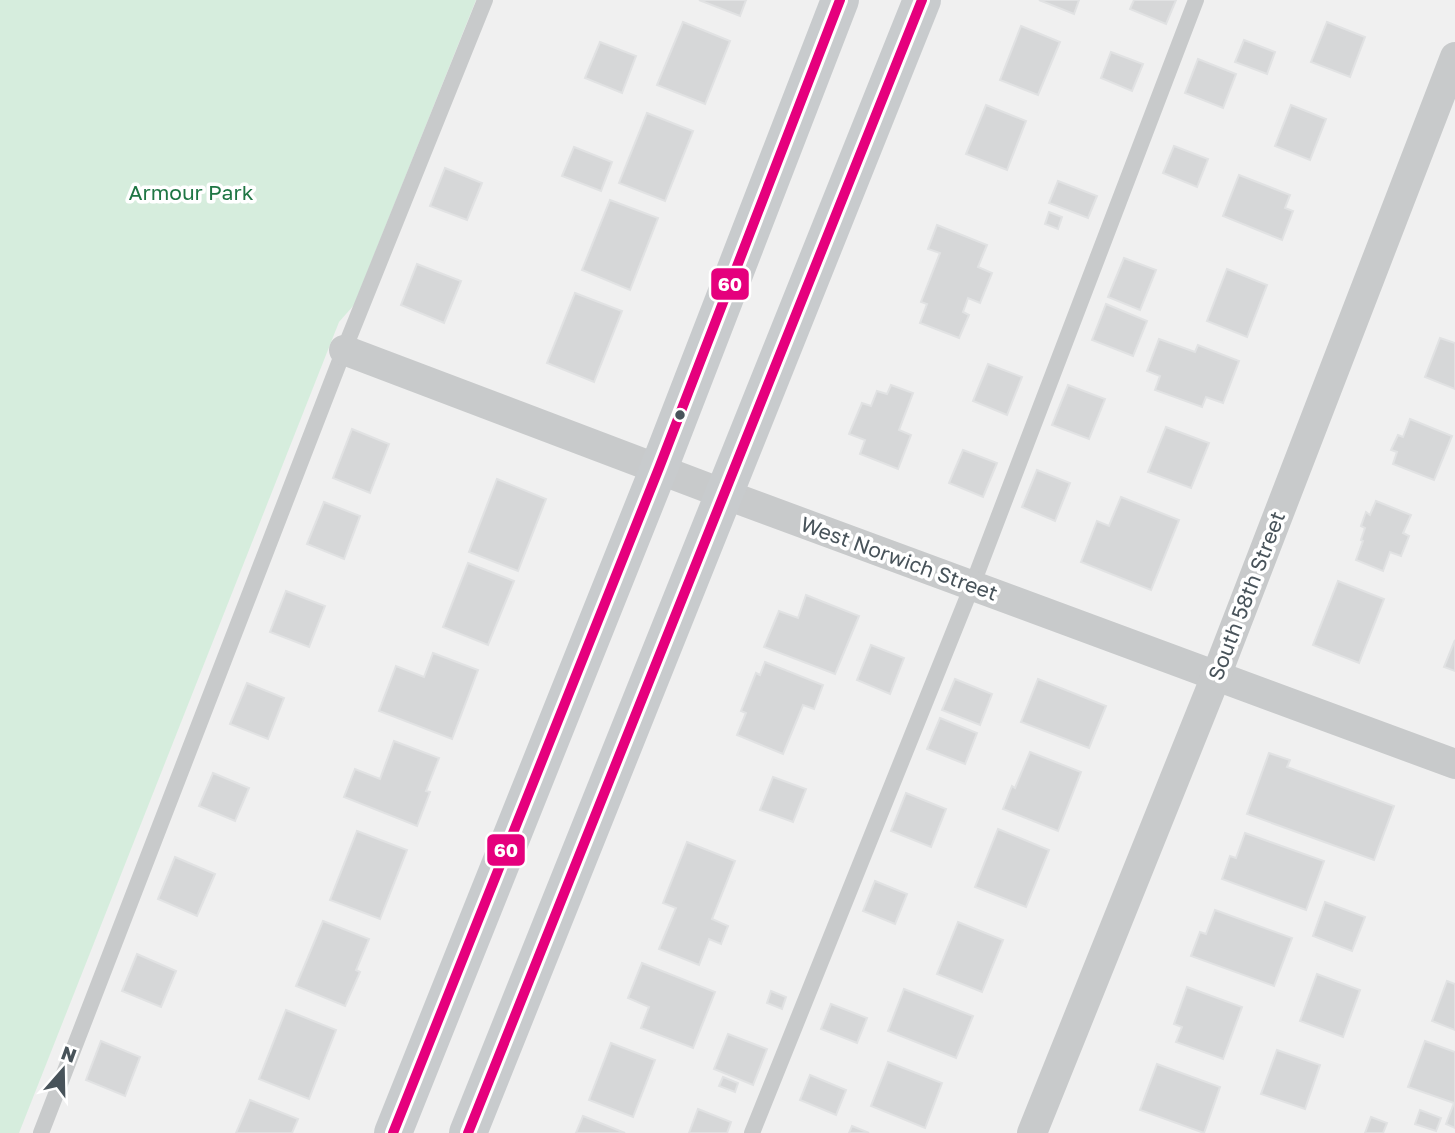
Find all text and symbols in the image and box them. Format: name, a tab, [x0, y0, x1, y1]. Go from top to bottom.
park label: Armour Park	[128, 179, 254, 205]
line badge: 60	[710, 267, 750, 301]
text: 60	[718, 272, 742, 295]
unlabelled marker	[673, 408, 687, 422]
street label: South 58th Street	[1202, 507, 1290, 684]
street label: West Norwich Street	[797, 510, 1001, 606]
line badge: 60	[486, 833, 526, 867]
text: 60	[494, 838, 518, 861]
north arrow	[28, 1035, 98, 1105]
text: N	[58, 1040, 80, 1067]

